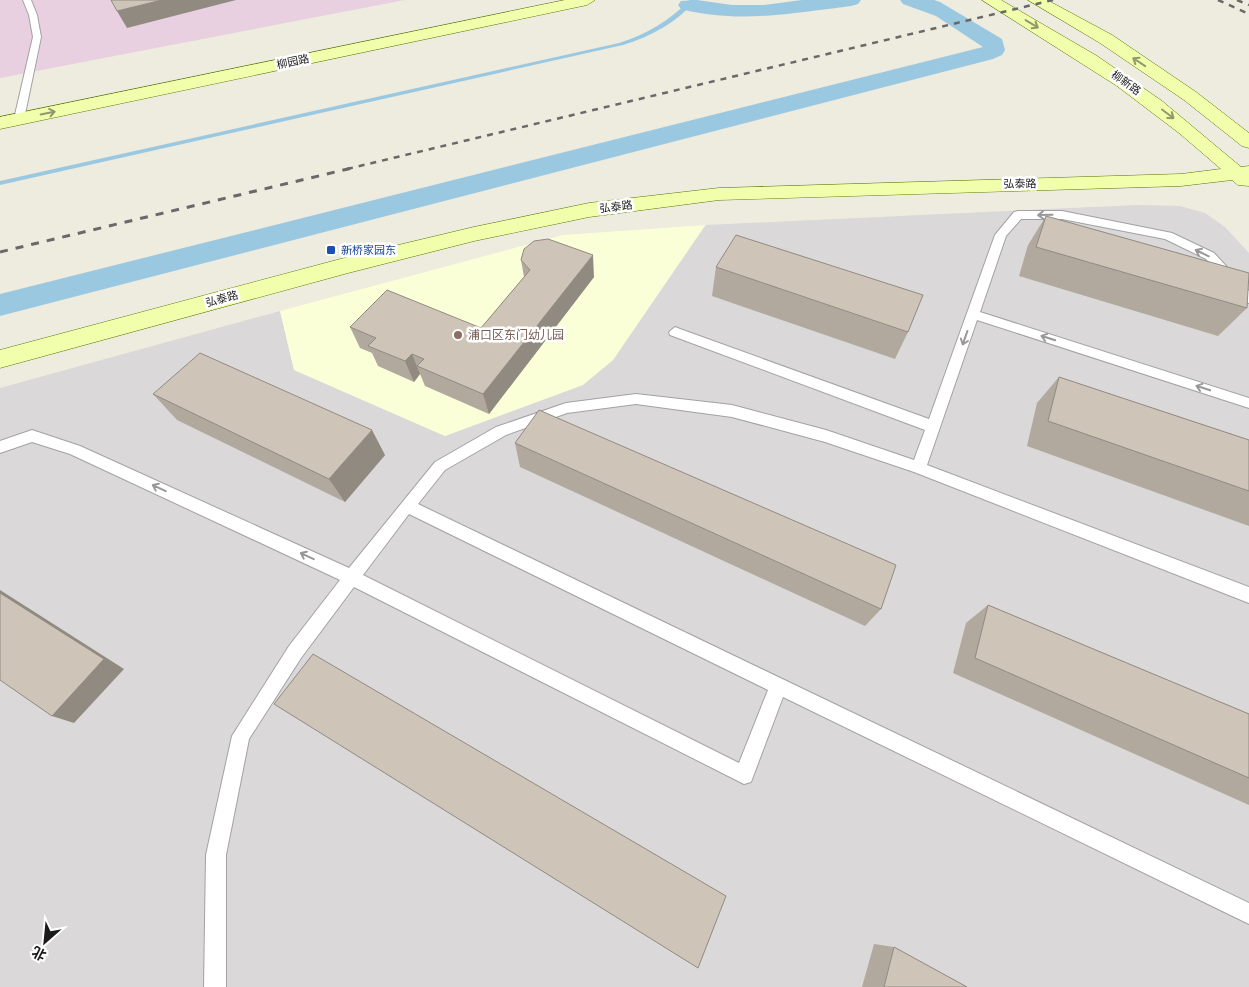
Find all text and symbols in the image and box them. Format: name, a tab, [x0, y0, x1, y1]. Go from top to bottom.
one-way arrow	[1025, 19, 1039, 29]
street label: 柳园路	[276, 52, 310, 72]
one-way arrow	[1133, 57, 1147, 67]
street label: 柳新路	[1109, 68, 1143, 98]
one-way arrow	[39, 108, 55, 117]
one-way arrow	[1161, 108, 1174, 119]
street label: 弘泰路	[1003, 177, 1037, 191]
street label: 弘泰路	[599, 199, 633, 215]
one-way arrow	[1038, 210, 1054, 220]
marker: 新桥家园东	[325, 244, 337, 256]
place label: 新桥家园东	[341, 244, 396, 257]
one-way arrow	[1195, 247, 1210, 257]
street label: 弘泰路	[204, 288, 240, 310]
place label: 浦口区东门幼儿园	[468, 328, 564, 342]
marker: 浦口区东门幼儿园	[452, 329, 464, 341]
one-way arrow	[960, 330, 969, 345]
one-way arrow	[1041, 333, 1056, 342]
one-way arrow	[1195, 383, 1211, 392]
one-way arrow	[152, 483, 167, 493]
one-way arrow	[300, 551, 315, 561]
north arrow	[20, 917, 70, 967]
text: 北	[29, 942, 49, 964]

